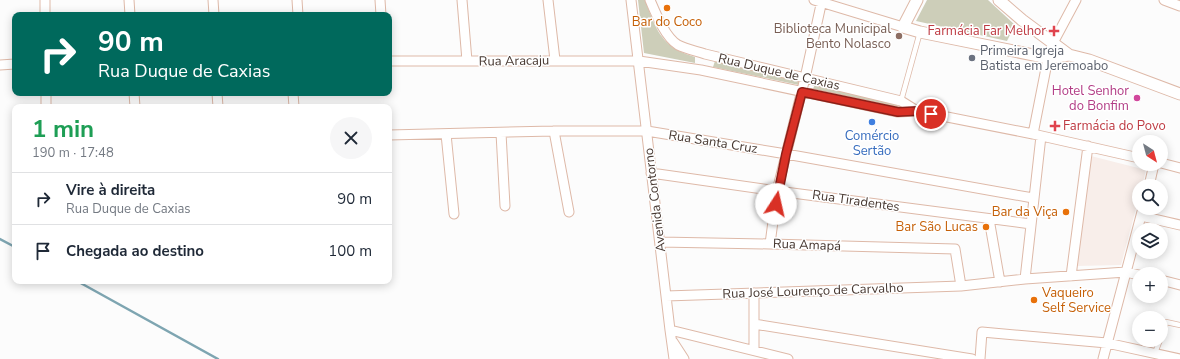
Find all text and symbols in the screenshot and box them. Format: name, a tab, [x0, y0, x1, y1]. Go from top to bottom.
marker: Bar do Coco	[662, 3, 672, 13]
place label: Bar do Coco	[632, 13, 702, 31]
place label: Biblioteca Municipal Bento Nolasco	[774, 20, 891, 53]
place label: Farmácia Far Melhor	[927, 22, 1046, 40]
text: 90 m	[98, 23, 164, 61]
marker: Farmácia Far Melhor	[1049, 26, 1059, 36]
icon: right	[32, 28, 84, 80]
marker: Biblioteca Municipal Bento Nolasco	[894, 31, 904, 41]
place label: Primeira Igreja Batista em Jeremoabo	[980, 42, 1108, 75]
street label: Rua Duque de Caxias	[716, 49, 842, 95]
street label: Rua Aracaju	[479, 51, 549, 71]
marker: Primeira Igreja Batista em Jeremoabo	[967, 53, 977, 63]
text: Rua Duque de Caxias	[98, 59, 270, 83]
place label: Hotel Senhor do Bonfim	[1052, 82, 1129, 115]
marker: Hotel Senhor do Bonfim	[1132, 93, 1142, 103]
pin	[914, 97, 948, 131]
icon: arrive	[920, 103, 942, 125]
text: 1 min	[32, 113, 94, 145]
button: close	[330, 117, 372, 159]
marker: Comércio Sertão	[867, 117, 877, 127]
place label: Farmácia do Povo	[1063, 117, 1166, 135]
marker: Farmácia do Povo	[1050, 121, 1060, 131]
street label: Rua Santa Cruz	[667, 126, 759, 158]
place label: Comércio Sertão	[845, 127, 899, 160]
north arrow	[1132, 135, 1168, 171]
map controls	[1132, 135, 1168, 347]
text: 190 m · 17:48	[32, 144, 114, 162]
street label: Avenida Contorno	[640, 147, 670, 253]
button: search	[1132, 179, 1168, 215]
text: Vire à direita	[66, 180, 155, 200]
position arrow	[755, 183, 797, 225]
street label: Rua Tiradentes	[811, 186, 901, 216]
icon: right	[32, 188, 54, 210]
text: 90 m	[337, 189, 372, 209]
text: Rua Duque de Caxias	[66, 200, 191, 218]
place label: Bar da Viça	[992, 203, 1058, 221]
marker: Bar da Viça	[1061, 207, 1071, 217]
place label: Bar São Lucas	[896, 218, 978, 236]
marker: Bar São Lucas	[981, 222, 991, 232]
button: layers	[1132, 223, 1168, 259]
street label: Rua Amapá	[773, 235, 841, 255]
icon: arrive	[32, 240, 54, 262]
text: Chegada ao destino	[66, 241, 204, 261]
text: 100 m	[328, 241, 372, 261]
button: +	[1132, 267, 1168, 303]
street label: Rua José Lourenço de Carvalho	[722, 279, 904, 303]
place label: Vaqueiro Self Service	[1041, 284, 1111, 317]
marker: Vaqueiro Self Service	[1029, 295, 1039, 305]
button: −	[1132, 311, 1168, 347]

